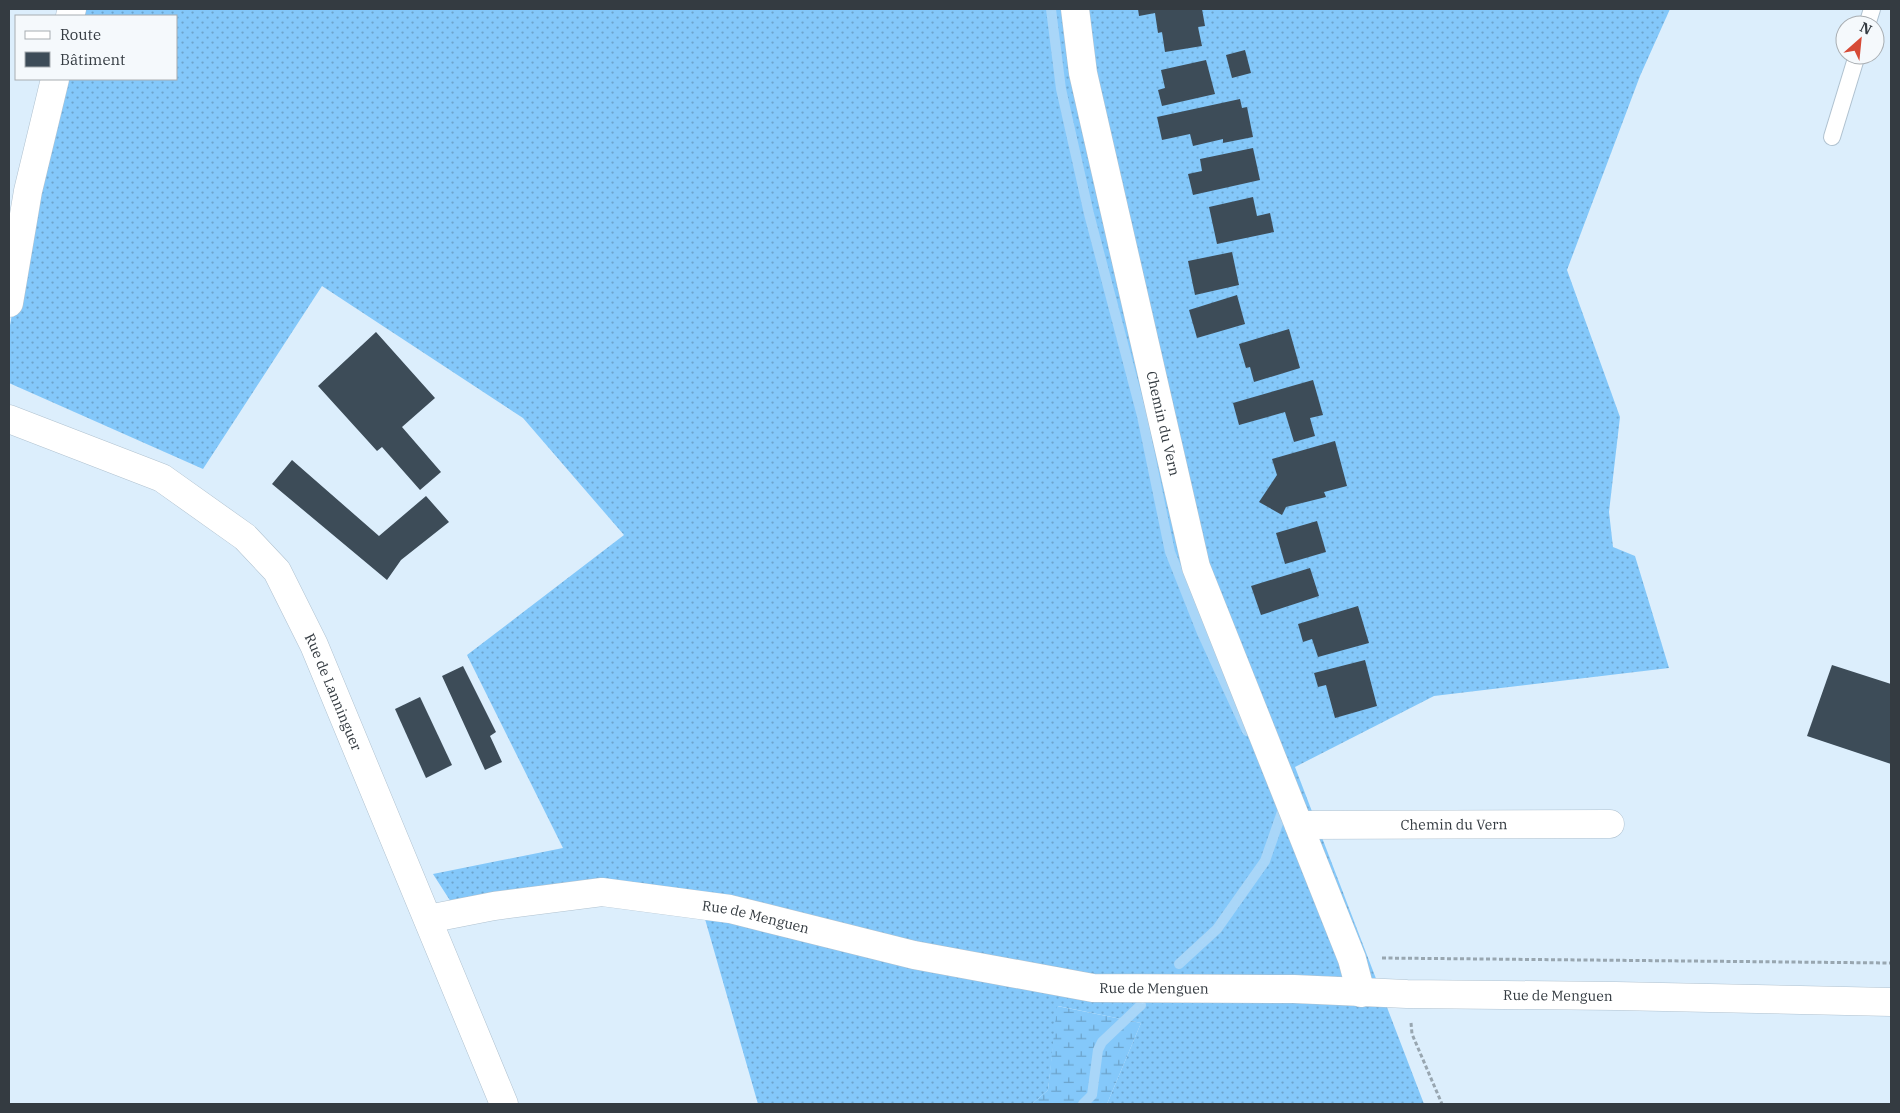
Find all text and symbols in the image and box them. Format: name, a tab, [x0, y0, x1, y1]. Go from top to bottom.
legend	[15, 15, 178, 80]
north arrow	[1835, 15, 1885, 65]
text: N	[1857, 18, 1875, 39]
text: Route	[60, 25, 101, 44]
text: Bâtiment	[60, 50, 125, 69]
street label: Chemin du Vern	[1142, 369, 1184, 478]
street label: Rue de Lanninguer	[301, 630, 366, 754]
street label: Chemin du Vern	[1400, 815, 1508, 834]
street label: Rue de Menguen	[701, 896, 811, 938]
street label: Rue de Menguen	[1099, 979, 1209, 998]
street label: Rue de Menguen	[1503, 986, 1613, 1005]

